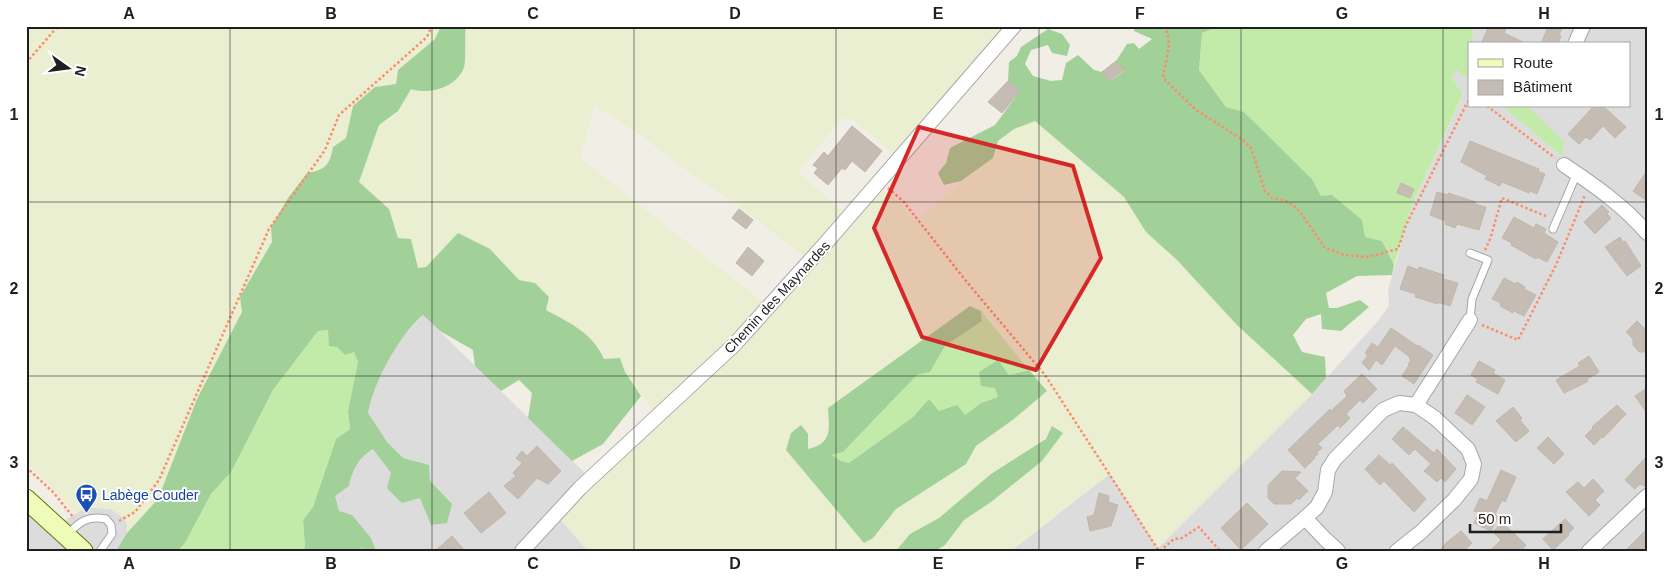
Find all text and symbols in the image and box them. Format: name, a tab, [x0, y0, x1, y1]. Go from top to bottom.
text: A	[123, 5, 135, 22]
text: B	[325, 5, 337, 22]
text: C	[527, 5, 539, 22]
text: D	[729, 5, 741, 22]
text: E	[933, 5, 944, 22]
text: F	[1135, 5, 1145, 22]
text: G	[1336, 5, 1348, 22]
text: H	[1538, 5, 1550, 22]
north arrow	[42, 42, 92, 92]
legend	[1468, 42, 1630, 108]
text: Route	[1513, 54, 1553, 71]
text: N	[72, 64, 90, 78]
text: Bâtiment	[1513, 78, 1573, 95]
text: 1	[10, 106, 19, 123]
text: 1	[1655, 106, 1664, 123]
street label: Chemin des Maynardes	[721, 237, 833, 357]
text: 2	[10, 280, 19, 297]
text: 2	[1655, 280, 1664, 297]
text: 3	[10, 454, 19, 471]
text: 3	[1655, 454, 1664, 471]
bus stop icon: Labège Couder	[74, 483, 98, 514]
place label: Labège Couder	[102, 487, 199, 503]
scale bar	[1470, 502, 1562, 534]
text: 50 m	[1478, 510, 1511, 527]
text: A	[123, 555, 135, 572]
text: B	[325, 555, 337, 572]
text: C	[527, 555, 539, 572]
text: D	[729, 555, 741, 572]
text: E	[933, 555, 944, 572]
text: F	[1135, 555, 1145, 572]
text: G	[1336, 555, 1348, 572]
text: H	[1538, 555, 1550, 572]

